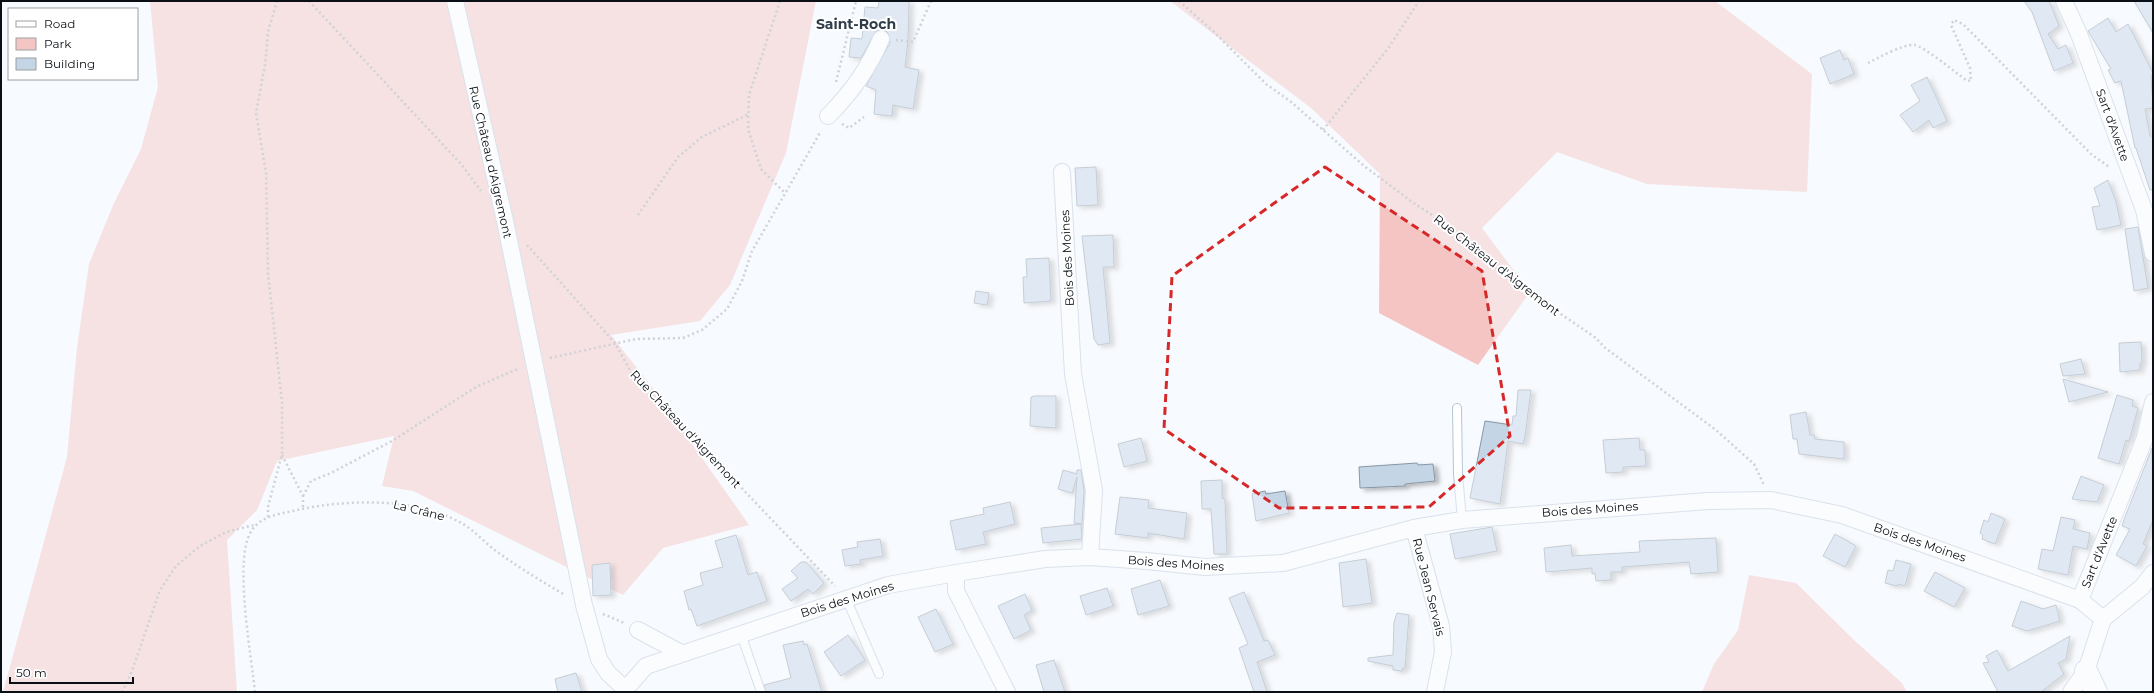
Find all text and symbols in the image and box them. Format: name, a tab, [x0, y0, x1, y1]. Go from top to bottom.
legend	[8, 8, 138, 80]
district label: Saint-Roch	[816, 15, 896, 33]
text: Road	[44, 16, 75, 31]
text: Park	[44, 36, 72, 51]
text: Building	[44, 56, 95, 71]
street label: Rue Château d'Aigremont	[466, 84, 516, 240]
street label: Sart d'Avette	[2093, 87, 2133, 163]
street label: Bois des Moines	[1057, 209, 1077, 307]
street label: Rue Château d'Aigremont	[1431, 211, 1563, 319]
street label: Rue Château d'Aigremont	[627, 367, 745, 491]
street label: La Crâne	[392, 496, 446, 524]
street label: Bois des Moines	[1541, 498, 1639, 520]
street label: Sart d'Avette	[2078, 514, 2120, 590]
street label: Bois des Moines	[1872, 519, 1968, 565]
street label: Rue Jean Servais	[1410, 536, 1448, 638]
street label: Bois des Moines	[1127, 552, 1225, 574]
street label: Bois des Moines	[799, 578, 896, 620]
scale bar	[10, 659, 133, 685]
text: 50 m	[16, 665, 47, 680]

